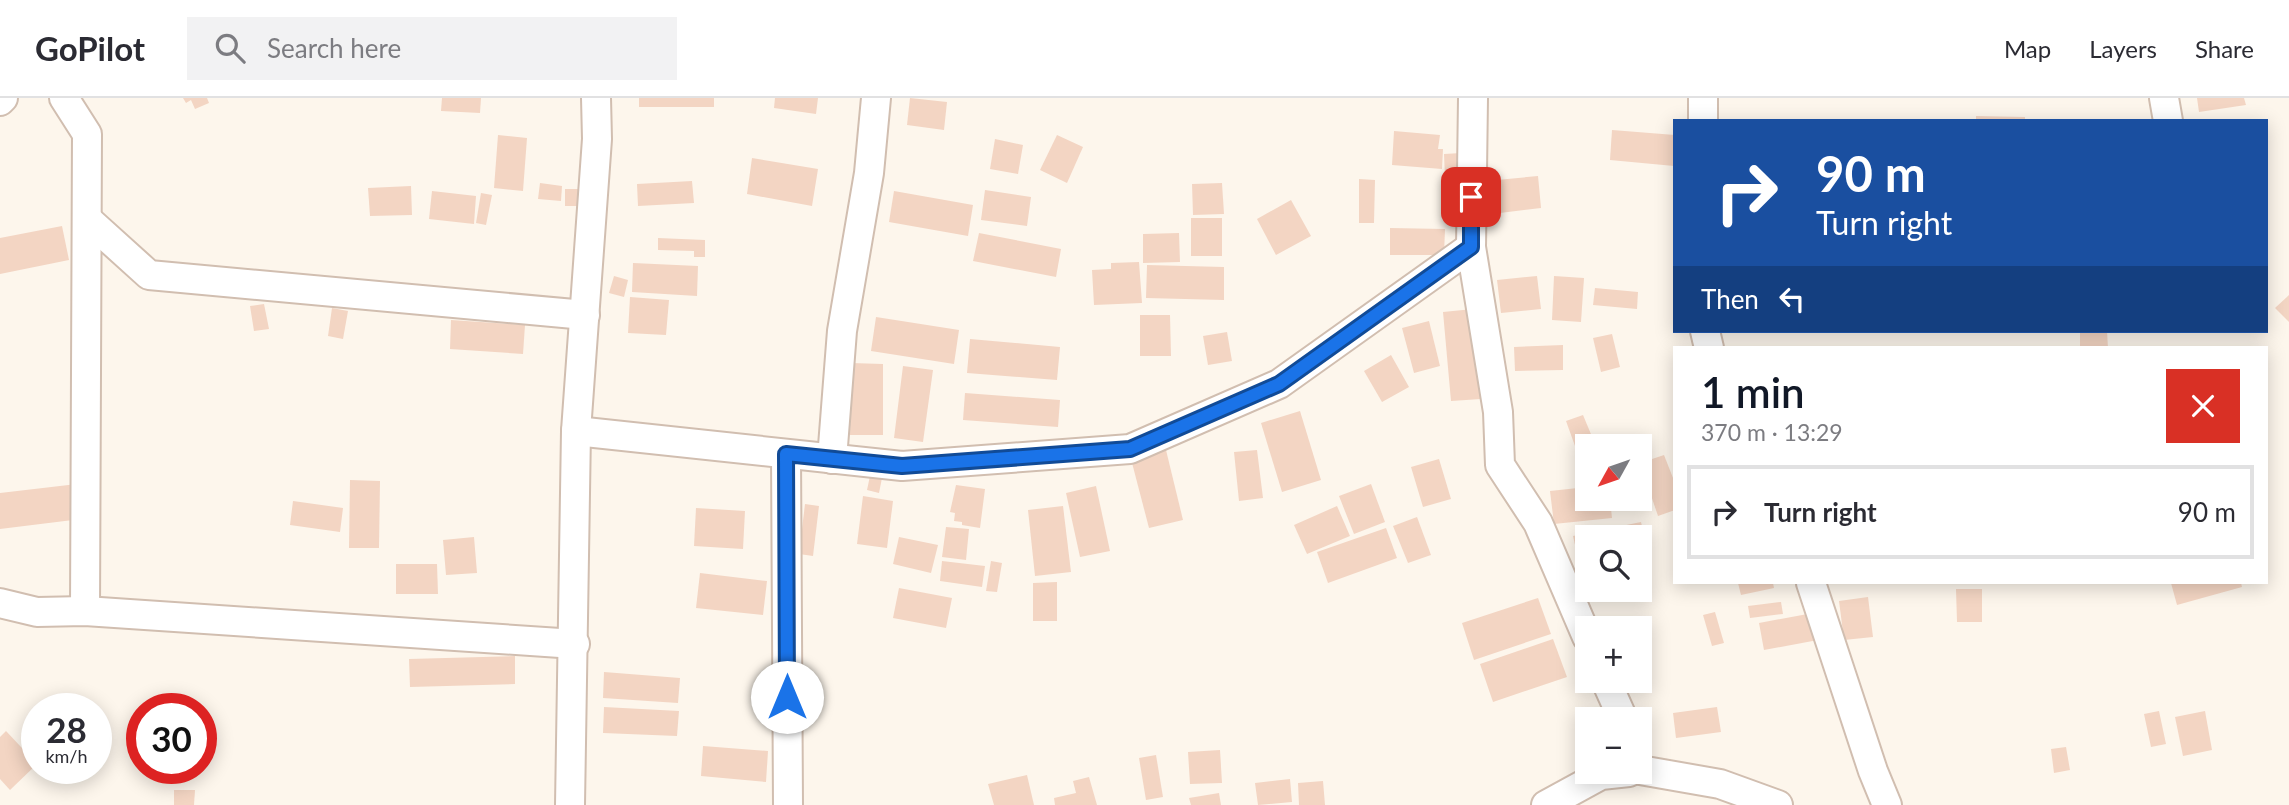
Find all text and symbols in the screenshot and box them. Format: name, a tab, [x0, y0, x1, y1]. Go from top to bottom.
search box	[187, 17, 677, 80]
text: GoPilot	[35, 28, 145, 68]
icon: search	[211, 29, 249, 67]
text: Search here	[267, 32, 401, 64]
text: Map	[2004, 34, 2051, 63]
text: Layers	[2089, 34, 2157, 63]
text: Share	[2195, 34, 2254, 63]
text: 90 m	[1816, 144, 1926, 202]
icon: right	[1701, 147, 1792, 238]
pin	[1441, 167, 1501, 227]
icon: arrive	[1452, 178, 1490, 216]
text: Turn right	[1816, 203, 1952, 242]
icon: left	[1773, 280, 1811, 318]
text: Then	[1701, 283, 1759, 315]
text: 1 min	[1701, 367, 1805, 417]
button: close	[2166, 369, 2240, 443]
text: 370 m · 13:29	[1701, 418, 1843, 446]
north arrow	[1575, 434, 1652, 511]
map controls	[1575, 434, 1652, 784]
icon: right	[1705, 493, 1743, 531]
text: Turn right	[1764, 496, 1877, 528]
text: 90 m	[2178, 496, 2236, 528]
button: search	[1575, 525, 1652, 602]
button: +	[1575, 616, 1652, 693]
position arrow	[750, 660, 824, 734]
speed limit sign: 30	[126, 693, 217, 784]
button: −	[1575, 707, 1652, 784]
text: 28	[46, 708, 87, 750]
text: km/h	[45, 745, 88, 767]

